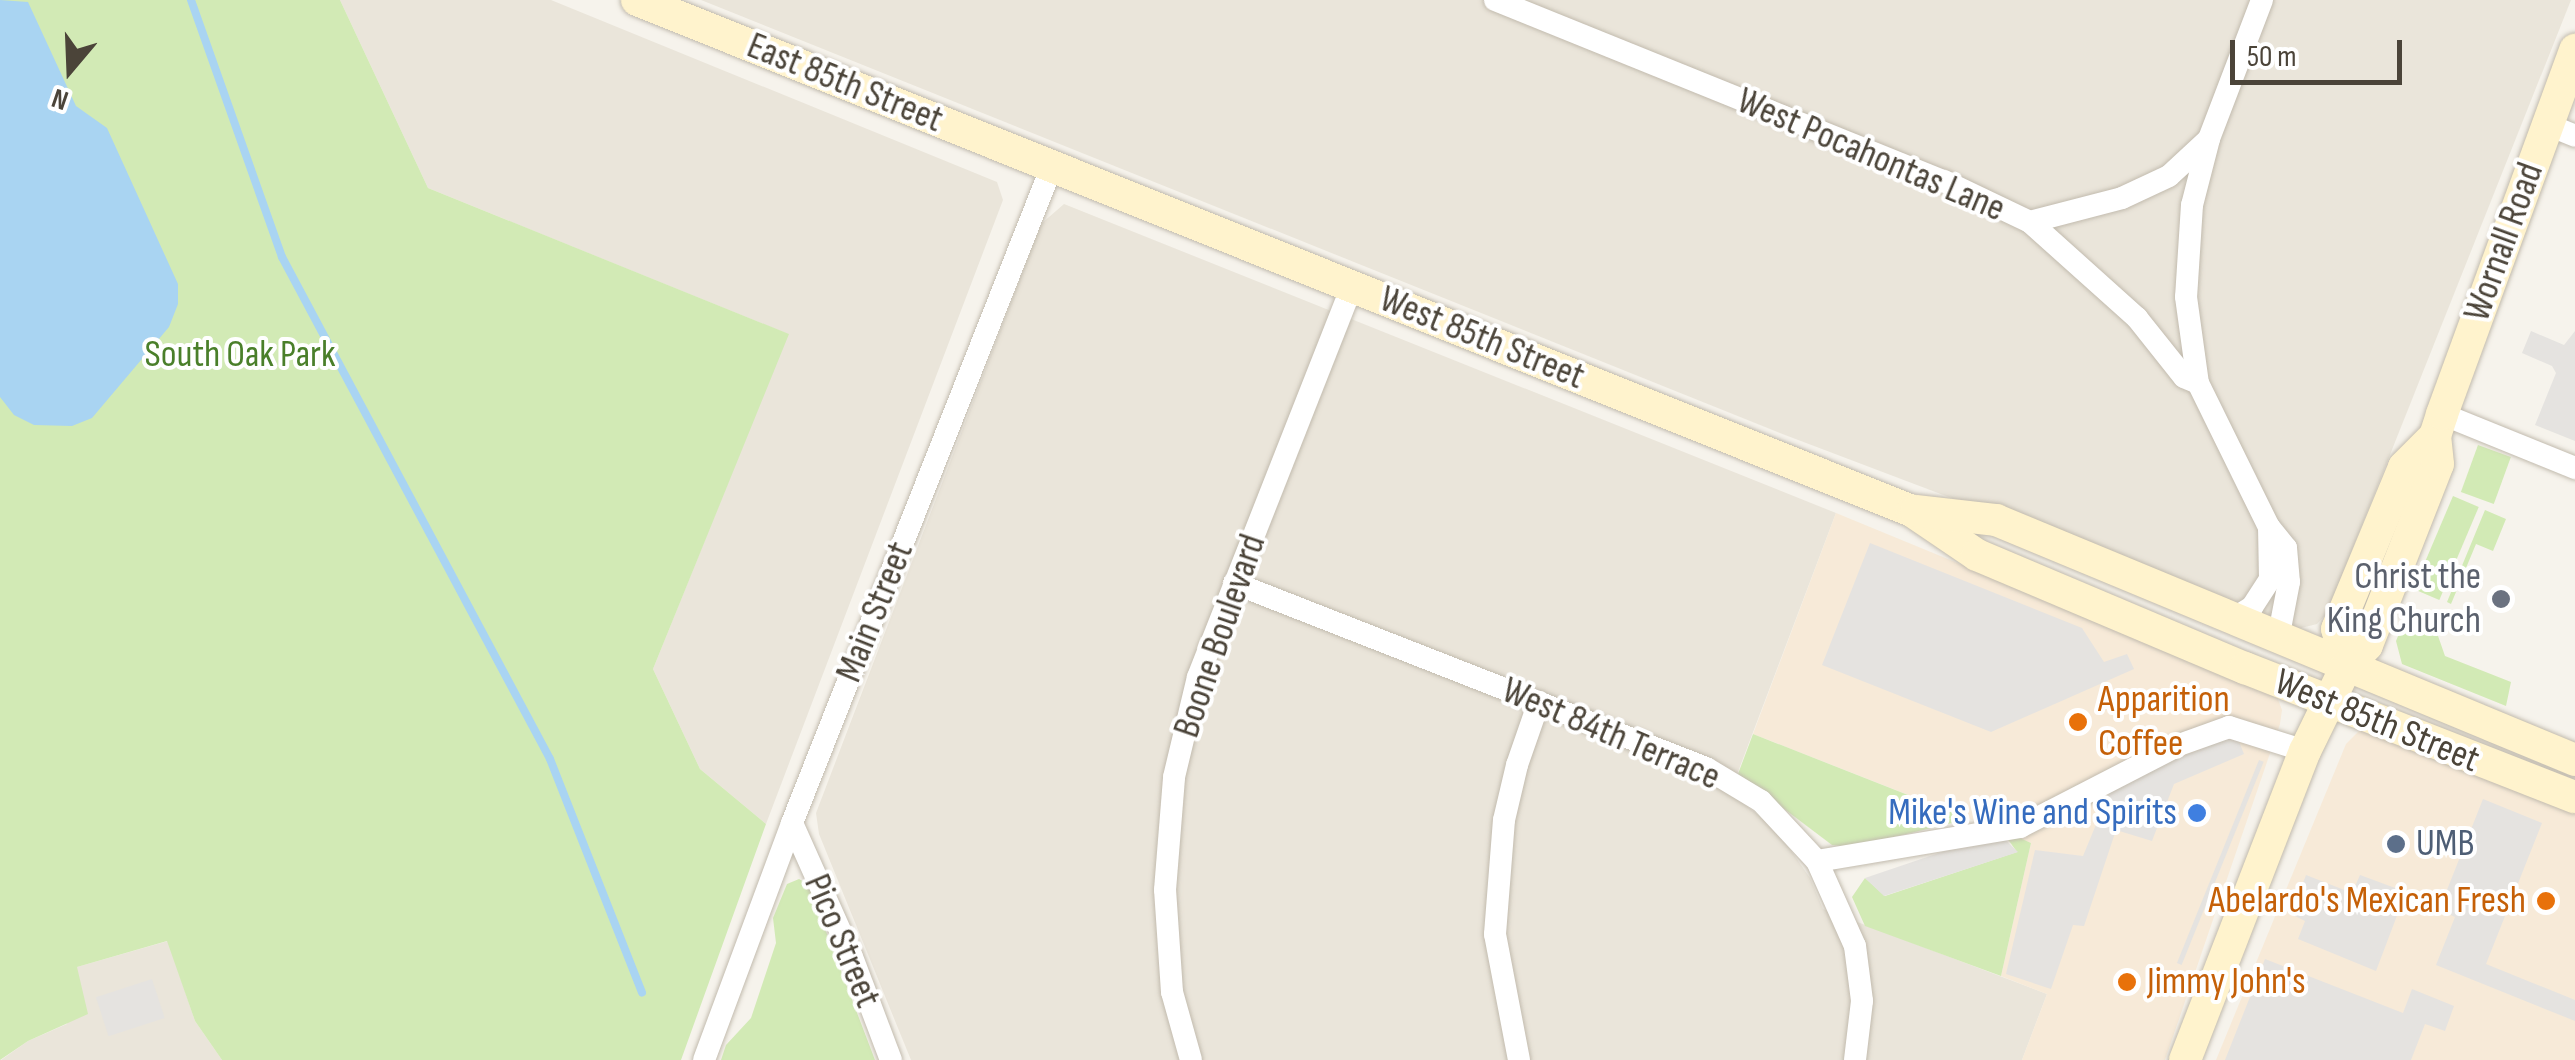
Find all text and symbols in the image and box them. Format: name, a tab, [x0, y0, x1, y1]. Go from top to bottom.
north arrow	[20, 20, 120, 120]
scale bar	[2235, 20, 2408, 82]
street label: East 85th Street	[741, 23, 949, 143]
text: 50 m	[2247, 39, 2296, 75]
street label: West Pocahontas Lane	[1730, 78, 2012, 232]
text: N	[48, 81, 73, 117]
street label: Wornall Road	[2454, 157, 2554, 327]
street label: West 85th Street	[1373, 276, 1591, 400]
park label: South Oak Park	[145, 332, 335, 378]
street label: Boone Boulevard	[1164, 529, 1276, 743]
street label: Main Street	[826, 535, 924, 689]
place label: Christ the King Church	[2327, 554, 2481, 644]
marker: Christ the King Church	[2490, 588, 2512, 610]
street label: West 85th Street	[2268, 659, 2486, 783]
street label: West 84th Terrace	[1495, 668, 1727, 800]
place label: Apparition Coffee	[2098, 677, 2230, 766]
marker: Apparition Coffee	[2067, 711, 2089, 733]
place label: Mike's Wine and Spirits	[1888, 790, 2177, 836]
marker: Mike's Wine and Spirits	[2186, 802, 2208, 824]
place label: UMB	[2416, 821, 2474, 867]
marker: UMB	[2385, 833, 2407, 855]
street label: Pico Street	[794, 868, 890, 1014]
place label: Abelardo's Mexican Fresh	[2209, 878, 2526, 924]
marker: Abelardo's Mexican Fresh	[2535, 890, 2557, 912]
place label: Jimmy John's	[2147, 959, 2306, 1005]
marker: Jimmy John's	[2116, 971, 2138, 993]

